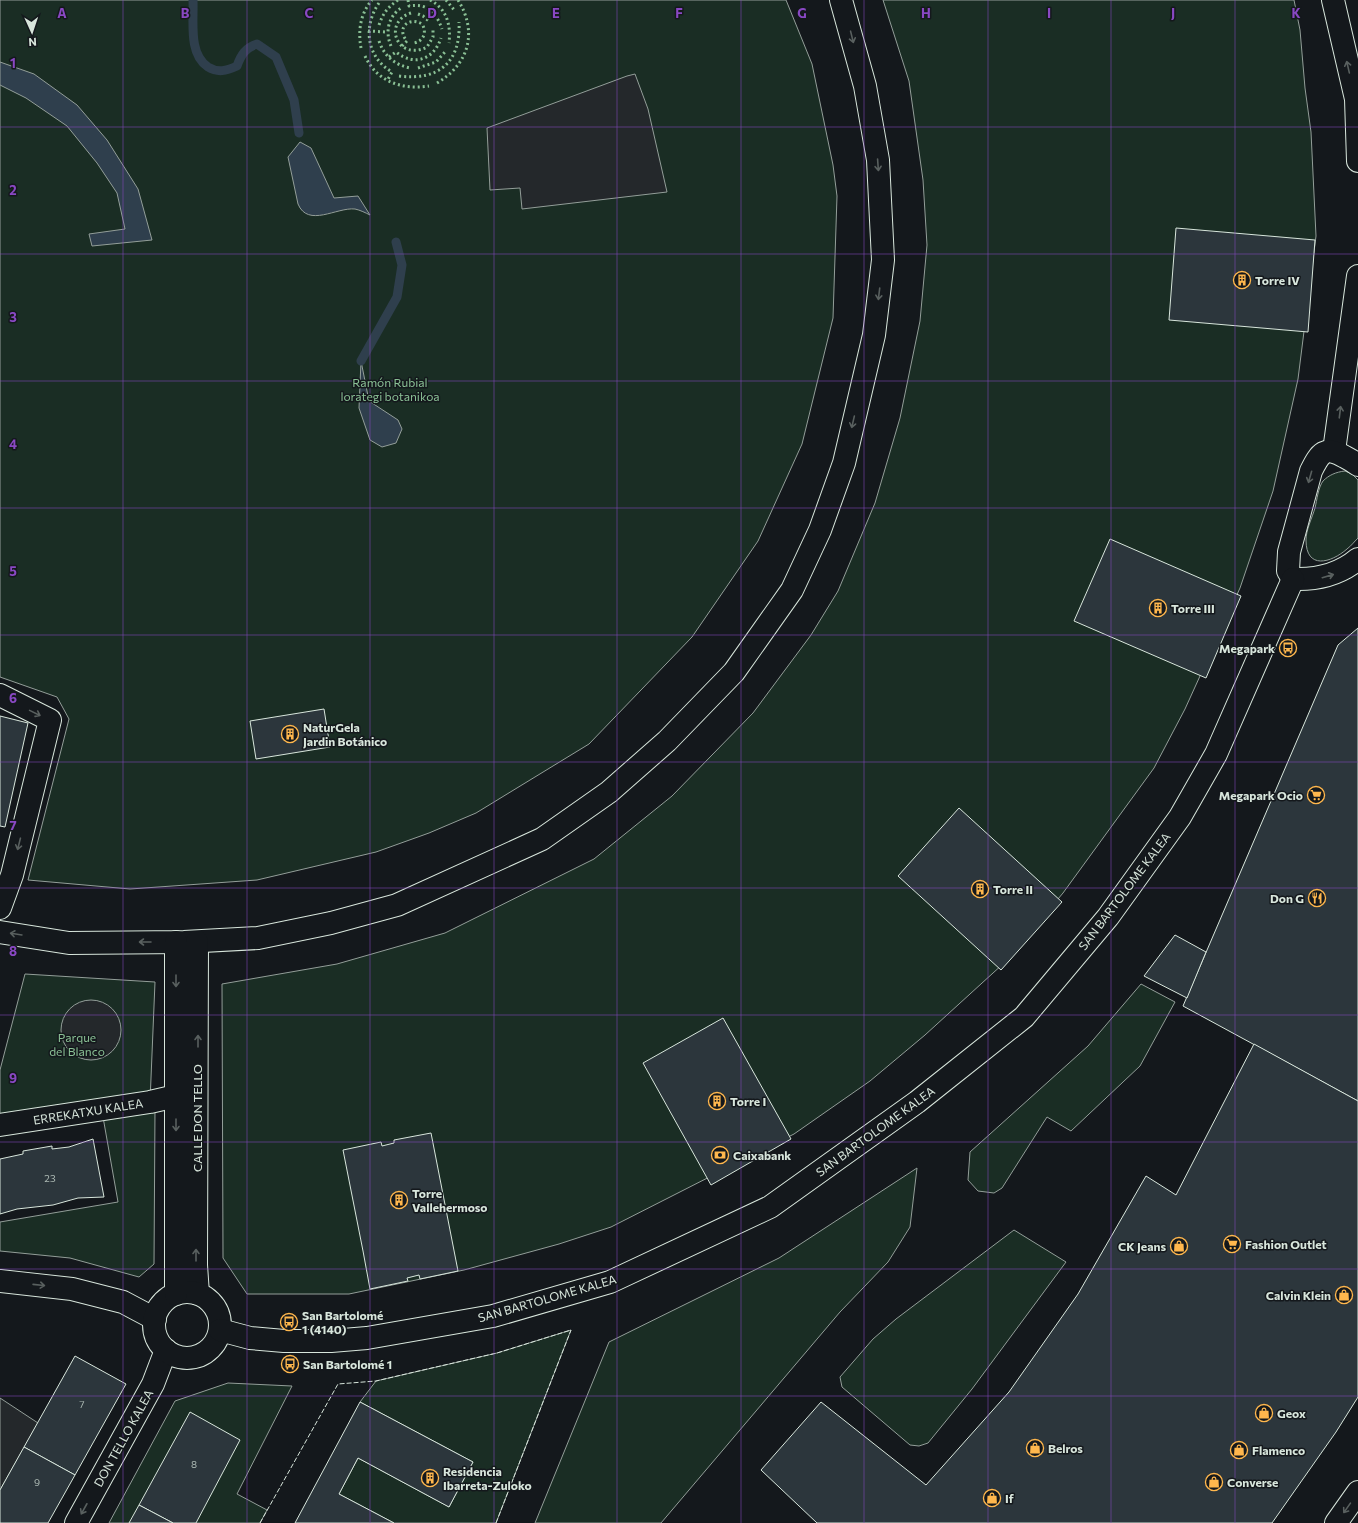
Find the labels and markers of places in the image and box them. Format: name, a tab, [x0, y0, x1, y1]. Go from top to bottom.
building icon: Torre IV	[1232, 270, 1252, 290]
place label: Torre IV	[1255, 273, 1300, 287]
building icon: Torre III	[1148, 598, 1168, 618]
place label: Torre III	[1171, 601, 1215, 615]
bus stop icon: Megapark	[1278, 638, 1298, 658]
place label: Megapark	[1219, 641, 1275, 655]
place label: NaturGela Jardin Botánico	[303, 720, 387, 749]
building icon: NaturGela Jardin Botánico	[280, 724, 300, 744]
supermarket icon: Megapark Ocio	[1306, 785, 1326, 805]
place label: Megapark Ocio	[1219, 788, 1303, 802]
building icon: Torre II	[970, 879, 990, 899]
place label: Torre II	[993, 882, 1033, 896]
restaurant icon: Don G	[1307, 888, 1327, 908]
place label: Don G	[1270, 891, 1304, 905]
building icon: Torre I	[707, 1091, 727, 1111]
place label: Torre I	[730, 1094, 766, 1108]
bank icon: Caixabank	[710, 1145, 730, 1165]
place label: Caixabank	[733, 1148, 791, 1162]
place label: Torre Vallehermoso	[412, 1186, 488, 1214]
building icon: Torre Vallehermoso	[389, 1190, 409, 1210]
supermarket icon: Fashion Outlet	[1222, 1234, 1242, 1254]
shop icon: CK Jeans	[1169, 1236, 1189, 1256]
place label: Fashion Outlet	[1245, 1237, 1327, 1251]
place label: CK Jeans	[1118, 1239, 1166, 1254]
shop icon: Calvin Klein	[1334, 1285, 1354, 1305]
place label: Calvin Klein	[1266, 1288, 1331, 1302]
place label: San Bartolomé 1 (4140)	[302, 1308, 383, 1336]
bus stop icon: San Bartolomé 1 (4140)	[279, 1312, 299, 1332]
bus stop icon: San Bartolomé 1	[280, 1354, 300, 1374]
place label: San Bartolomé 1	[303, 1357, 392, 1371]
shop icon: Geox	[1254, 1403, 1274, 1423]
place label: Geox	[1277, 1406, 1306, 1420]
shop icon: Belros	[1025, 1438, 1045, 1458]
shop icon: Flamenco	[1229, 1440, 1249, 1460]
place label: Belros	[1048, 1441, 1083, 1455]
place label: Flamenco	[1252, 1443, 1305, 1457]
place label: Residencia Ibarreta-Zuloko	[443, 1464, 532, 1492]
building icon: Residencia Ibarreta-Zuloko	[420, 1468, 440, 1488]
shop icon: Converse	[1204, 1472, 1224, 1492]
place label: Converse	[1227, 1475, 1278, 1489]
shop icon: If	[982, 1488, 1002, 1508]
place label: If	[1005, 1491, 1014, 1505]

